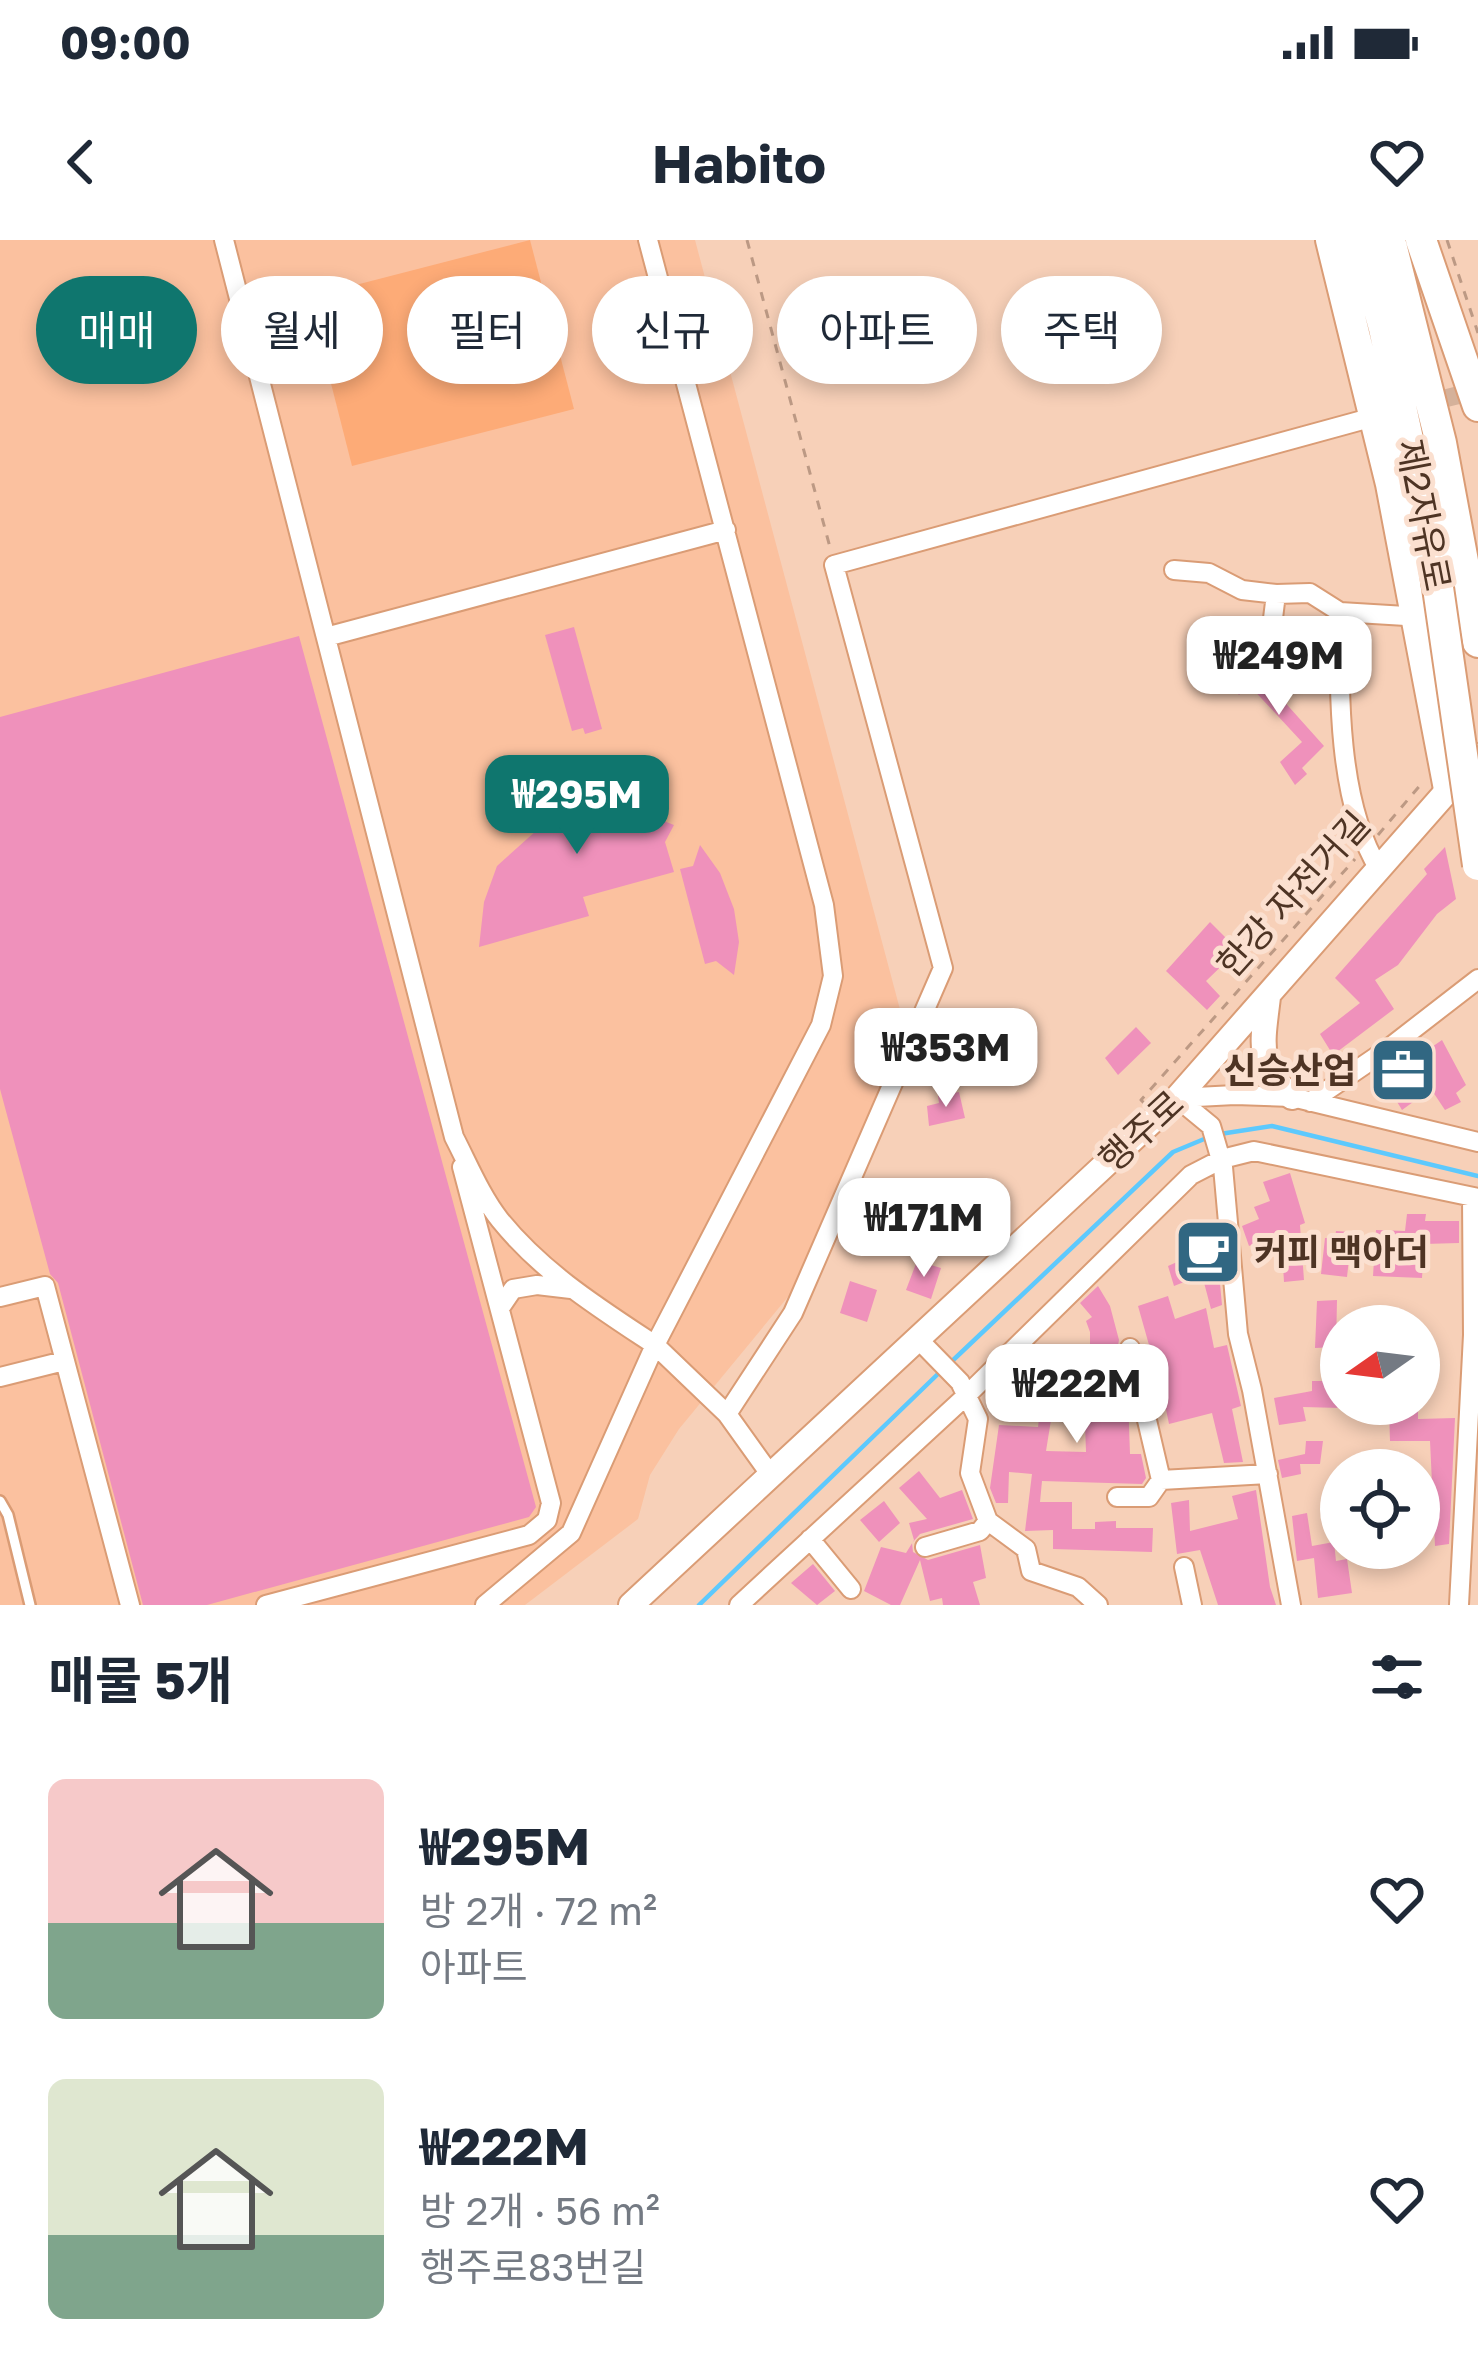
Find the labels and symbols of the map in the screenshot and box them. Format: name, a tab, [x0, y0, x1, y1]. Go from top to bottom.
street label: 제2자유로	[1389, 436, 1460, 594]
pin: ₩249M	[1195, 616, 1363, 718]
pin: ₩295M	[493, 755, 661, 857]
street label: 한강 자전거길	[1207, 802, 1378, 985]
pin: ₩353M	[862, 1008, 1030, 1110]
office icon: 신승산업	[1368, 1035, 1438, 1105]
place label: 신승산업	[1224, 1048, 1356, 1091]
street label: 행주로	[1090, 1081, 1192, 1180]
pin: ₩171M	[840, 1178, 1008, 1280]
cafe icon: 커피 맥아더	[1173, 1217, 1243, 1287]
place label: 커피 맥아더	[1254, 1230, 1429, 1273]
north arrow	[1320, 1305, 1440, 1425]
pin: ₩222M	[993, 1344, 1161, 1446]

